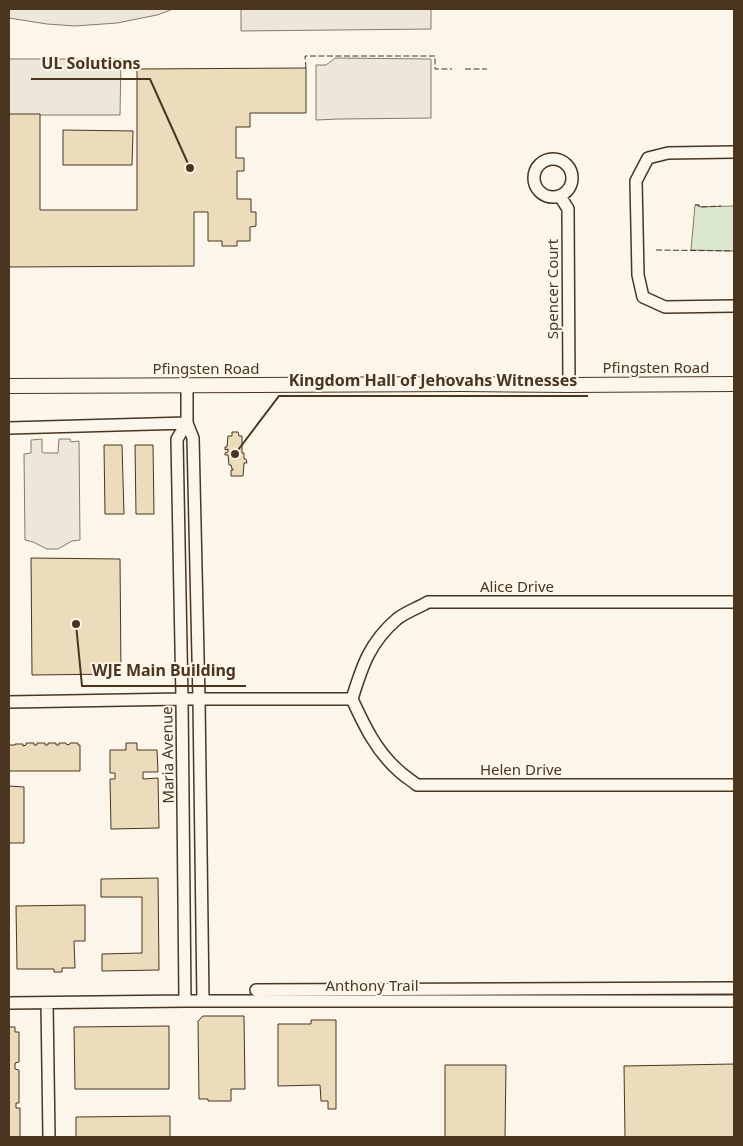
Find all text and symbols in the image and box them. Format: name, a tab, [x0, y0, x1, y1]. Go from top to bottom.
callout: UL Solutions	[31, 48, 150, 79]
text: UL Solutions	[41, 52, 141, 74]
street label: Spencer Court	[542, 238, 562, 339]
street label: Pfingsten Road	[603, 357, 709, 377]
street label: Pfingsten Road	[153, 358, 259, 378]
callout: Kingdom Hall of Jehovahs Witnesses	[279, 365, 588, 396]
text: Kingdom Hall of Jehovahs Witnesses	[289, 369, 577, 391]
street label: Alice Drive	[480, 576, 554, 596]
callout: WJE Main Building	[82, 655, 246, 686]
text: WJE Main Building	[92, 659, 236, 681]
street label: Maria Avenue	[156, 706, 178, 804]
street label: Helen Drive	[480, 759, 562, 779]
street label: Anthony Trail	[325, 975, 419, 995]

